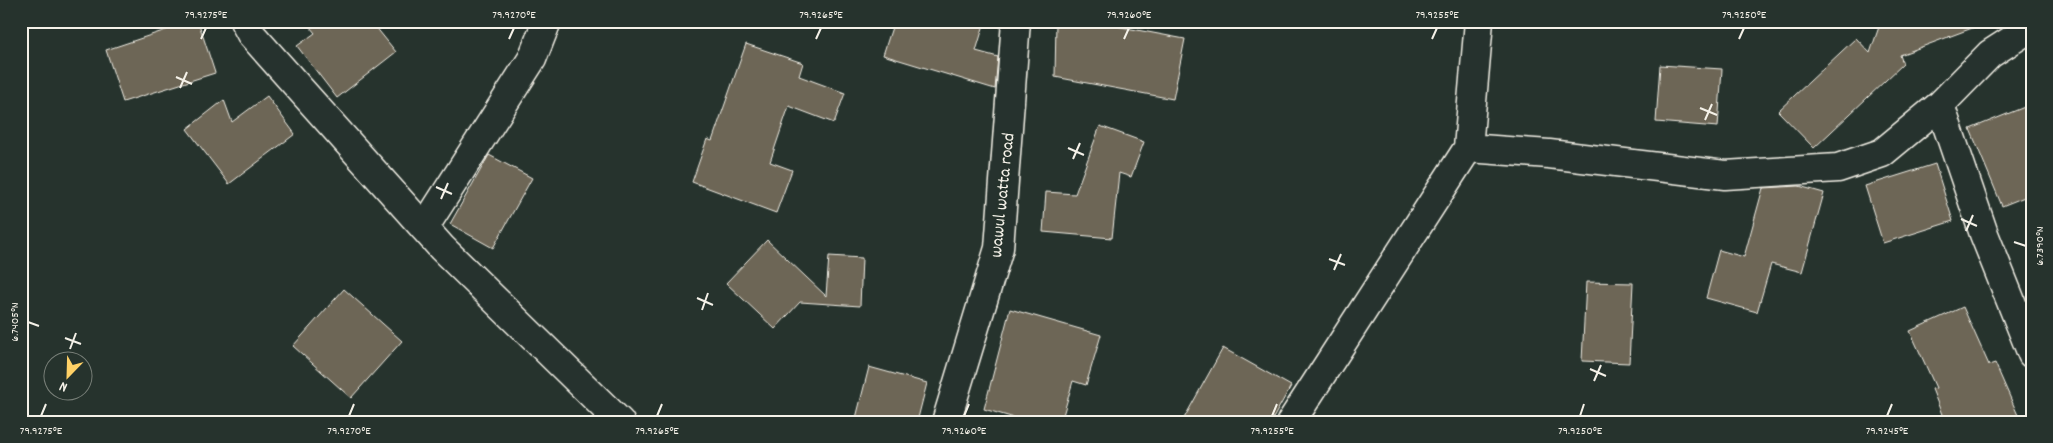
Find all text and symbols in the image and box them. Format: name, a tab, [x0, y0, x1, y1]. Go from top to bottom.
text: 79.9275°E	[185, 7, 228, 24]
text: 79.9270°E	[492, 7, 536, 24]
text: 79.9265°E	[799, 7, 843, 24]
text: 79.9260°E	[1107, 7, 1152, 24]
text: 79.9255°E	[1415, 7, 1459, 24]
text: 79.9250°E	[1722, 7, 1767, 24]
street label: wawul watta road	[985, 132, 1022, 259]
text: 6.7390°N	[2032, 226, 2049, 266]
text: 6.7405°N	[7, 302, 24, 342]
north arrow	[42, 350, 92, 400]
text: N	[57, 376, 71, 397]
text: 79.9275°E	[20, 423, 63, 440]
text: 79.9270°E	[327, 423, 371, 440]
text: 79.9265°E	[635, 423, 679, 440]
text: 79.9260°E	[942, 423, 987, 440]
text: 79.9255°E	[1250, 423, 1294, 440]
text: 79.9250°E	[1558, 423, 1603, 440]
text: 79.9245°E	[1866, 423, 1909, 440]

